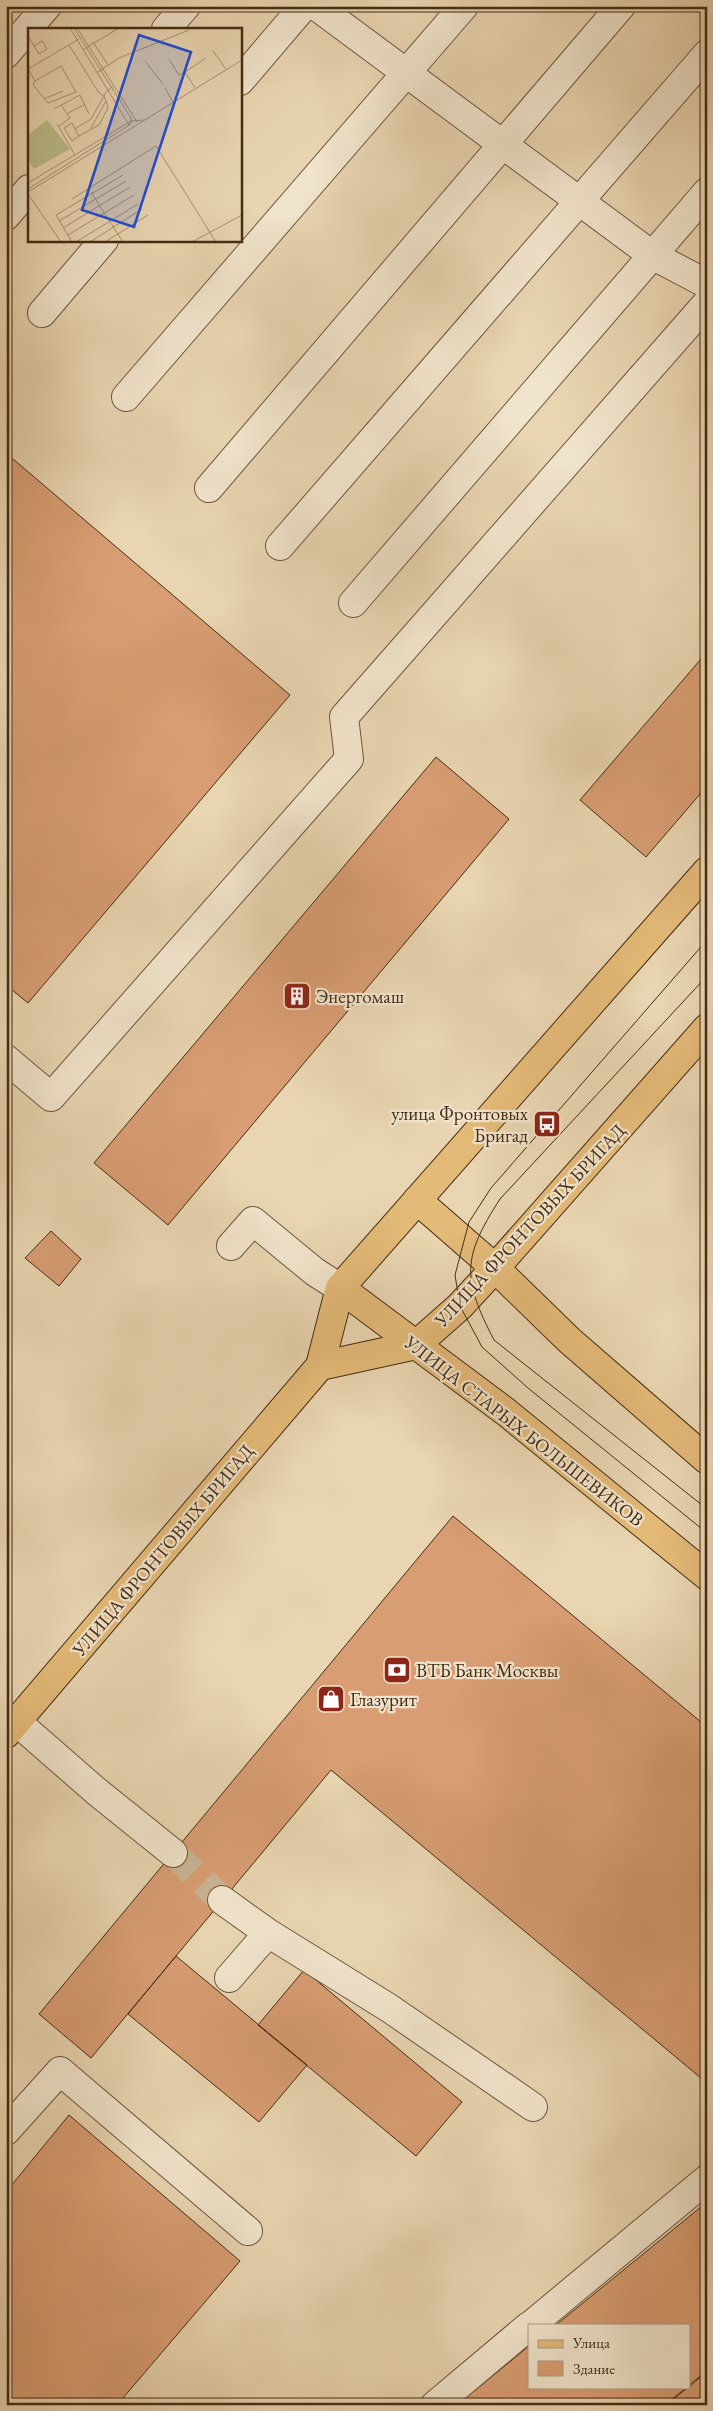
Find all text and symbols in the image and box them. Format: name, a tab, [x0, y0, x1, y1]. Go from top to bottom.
inset map	[28, 28, 241, 241]
building icon: Энергомаш	[282, 981, 312, 1011]
place label: Энергомаш	[316, 984, 404, 1009]
place label: улица Фронтовых Бригад	[391, 1101, 529, 1148]
bus stop icon: улица Фронтовых Бригад	[532, 1109, 562, 1139]
street label: УЛИЦА ФРОНТОВЫХ БРИГАД	[428, 1118, 631, 1333]
street label: УЛИЦА СТАРЫХ БОЛЬШЕВИКОВ	[399, 1329, 649, 1532]
street label: УЛИЦА ФРОНТОВЫХ БРИГАД	[66, 1439, 259, 1662]
bank icon: ВТБ Банк Москвы	[382, 1655, 412, 1685]
place label: ВТБ Банк Москвы	[416, 1658, 559, 1683]
shop icon: Глазурит	[316, 1684, 346, 1714]
place label: Глазурит	[350, 1687, 417, 1712]
legend	[528, 2324, 690, 2388]
text: Улица	[572, 2333, 610, 2352]
text: Здание	[573, 2359, 615, 2378]

